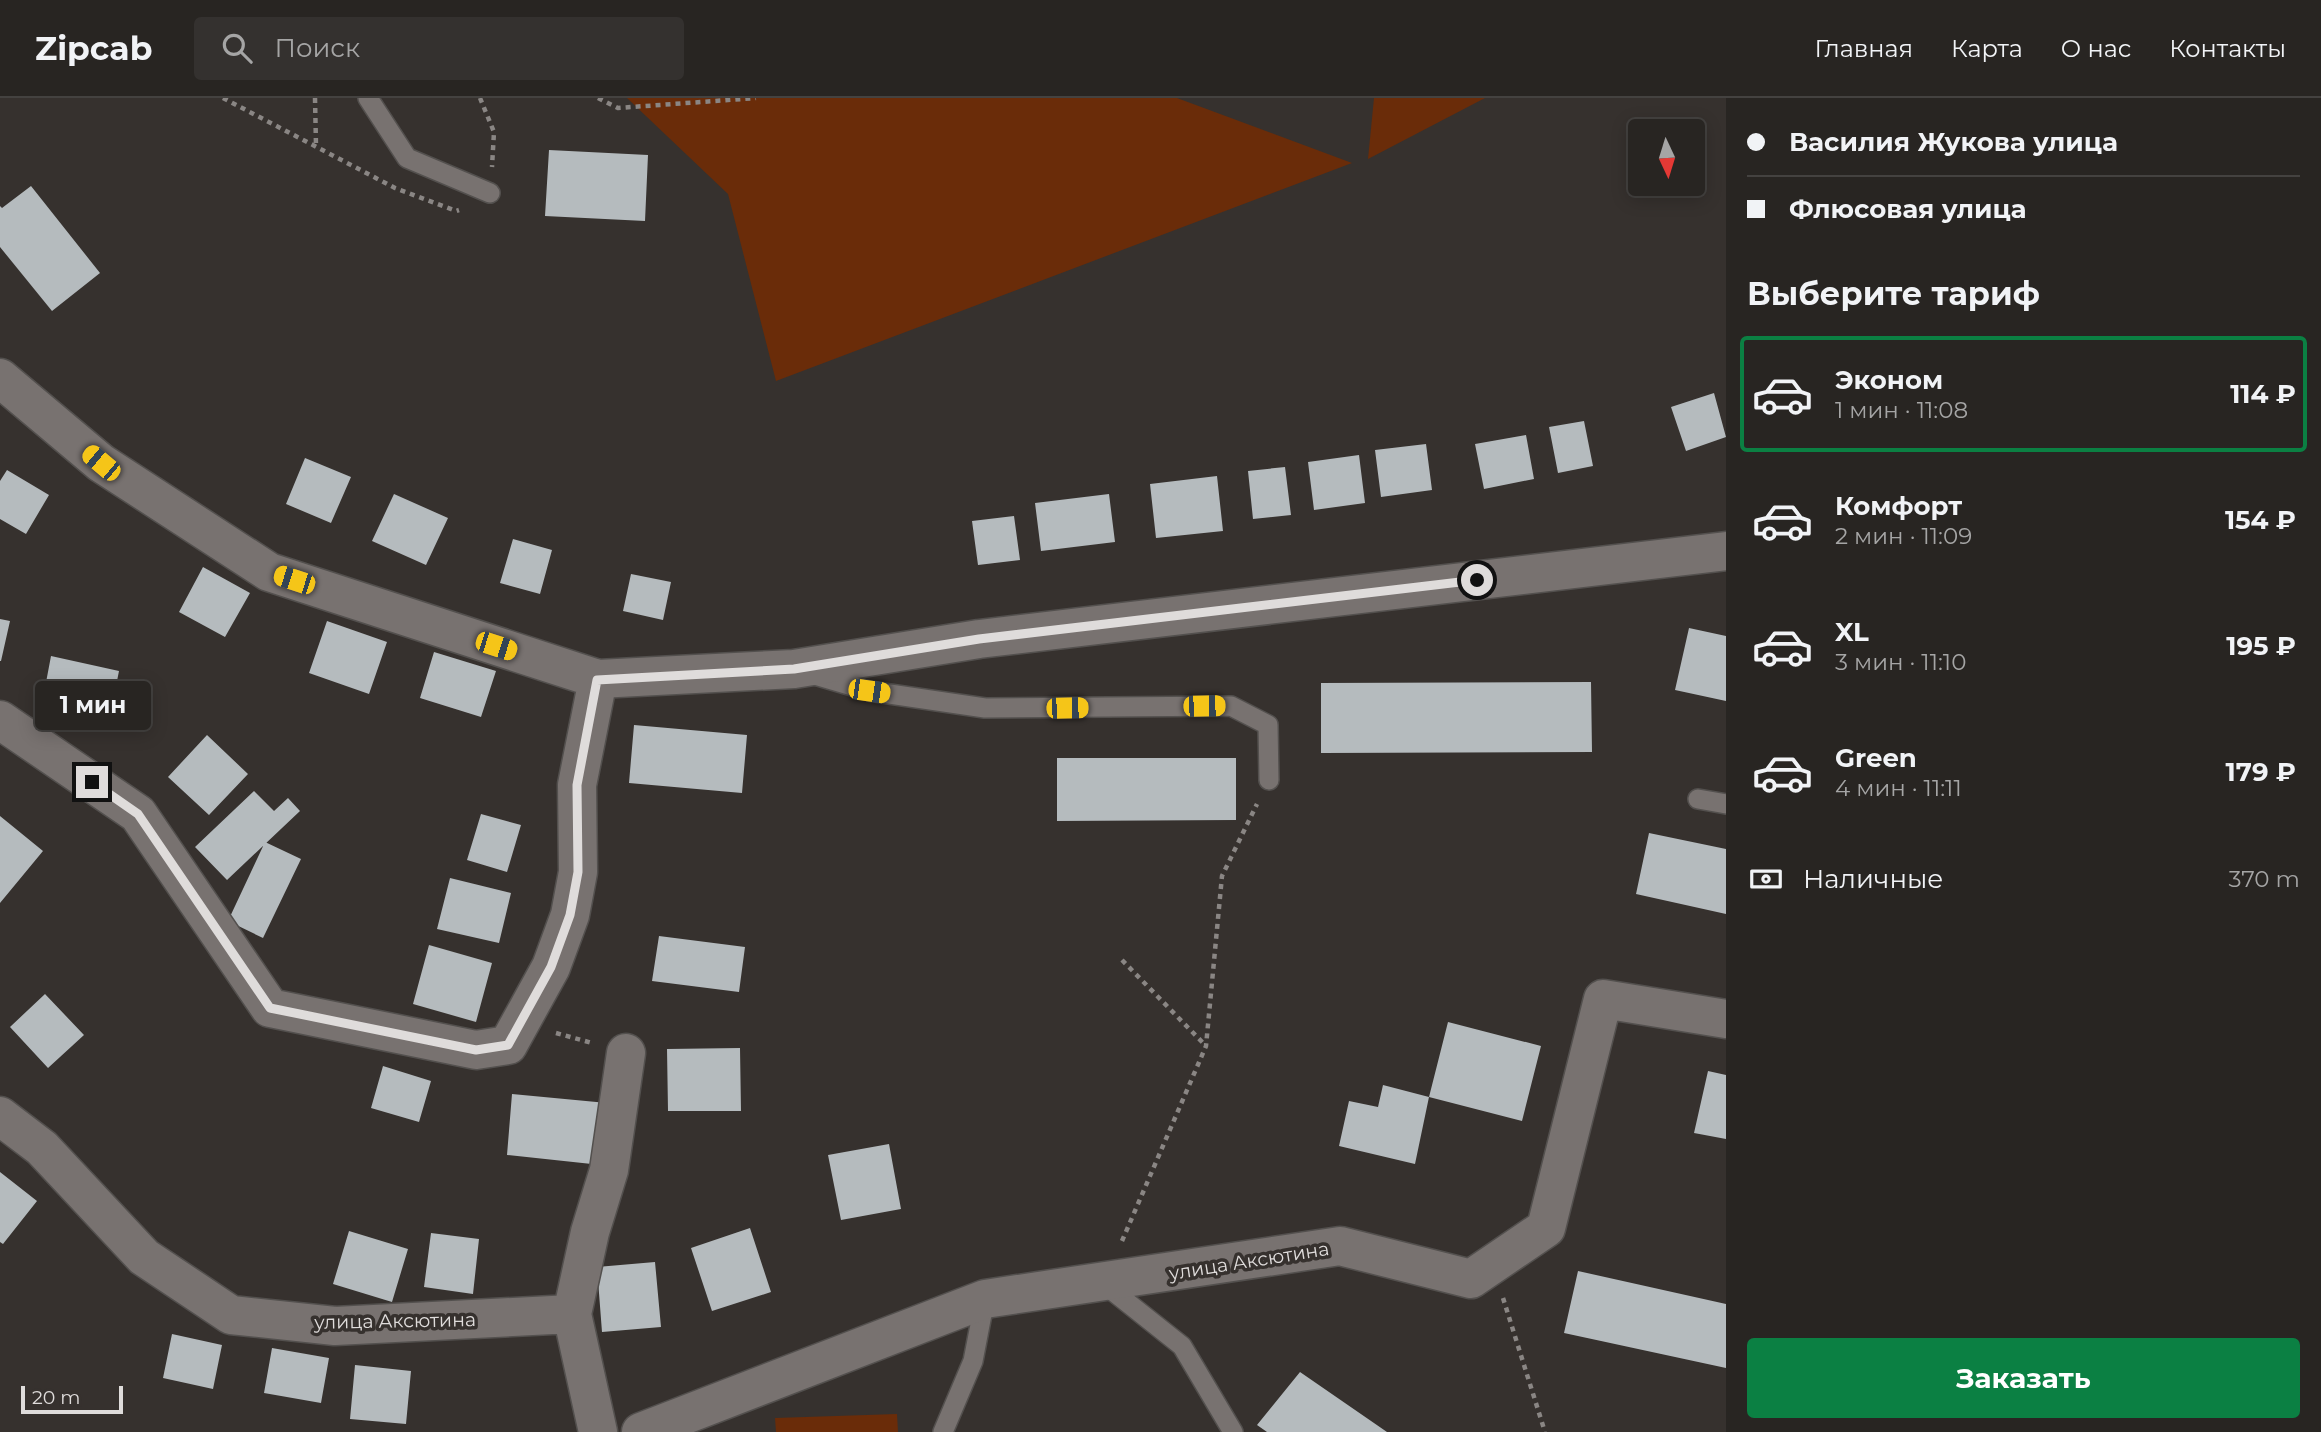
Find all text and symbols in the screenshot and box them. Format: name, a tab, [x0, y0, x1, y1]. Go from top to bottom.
search box	[194, 17, 684, 80]
text: Zipcab	[35, 28, 152, 68]
icon: search	[218, 29, 256, 67]
text: Поиск	[274, 32, 360, 64]
text: Главная	[1815, 34, 1913, 63]
text: Карта	[1951, 34, 2023, 63]
text: О нас	[2061, 34, 2131, 63]
text: Контакты	[2169, 34, 2286, 63]
north arrow	[1628, 119, 1704, 196]
map controls	[1628, 119, 1705, 196]
text: Василия Жукова улица	[1789, 126, 2118, 158]
text: Флюсовая улица	[1789, 193, 2027, 225]
text: Выберите тариф	[1747, 274, 2040, 313]
icon: car	[1751, 363, 1814, 426]
text: Эконом	[1835, 364, 1943, 396]
text: 114 ₽	[2230, 378, 2296, 410]
text: 1 мин · 11:08	[1835, 396, 1968, 424]
car	[79, 441, 124, 485]
icon: car	[1751, 489, 1814, 552]
text: Комфорт	[1835, 490, 1962, 522]
text: 154 ₽	[2225, 504, 2296, 536]
text: 2 мин · 11:09	[1835, 522, 1972, 550]
car	[271, 564, 318, 596]
route start	[1461, 564, 1493, 596]
icon: car	[1751, 615, 1814, 678]
text: XL	[1835, 616, 1869, 648]
car	[473, 630, 520, 662]
text: 195 ₽	[2226, 630, 2296, 662]
text: 3 мин · 11:10	[1835, 648, 1966, 676]
car	[847, 678, 892, 704]
callout: 1 мин	[34, 680, 150, 730]
text: 1 мин	[60, 691, 126, 719]
car	[1183, 695, 1226, 717]
car	[1046, 697, 1089, 719]
icon: car	[1751, 741, 1814, 804]
text: Green	[1835, 742, 1917, 774]
text: 179 ₽	[2226, 756, 2296, 788]
route end	[76, 766, 108, 798]
text: 4 мин · 11:11	[1835, 774, 1962, 802]
icon: cash	[1747, 860, 1785, 898]
text: Наличные	[1803, 863, 1943, 895]
text: 370 m	[2229, 865, 2300, 893]
street label: улица Аксютина	[1166, 1237, 1331, 1285]
street label: улица Аксютина	[313, 1308, 476, 1334]
button: Заказать	[1747, 1338, 2300, 1418]
scale bar	[21, 1383, 122, 1415]
text: 20 m	[32, 1386, 80, 1409]

